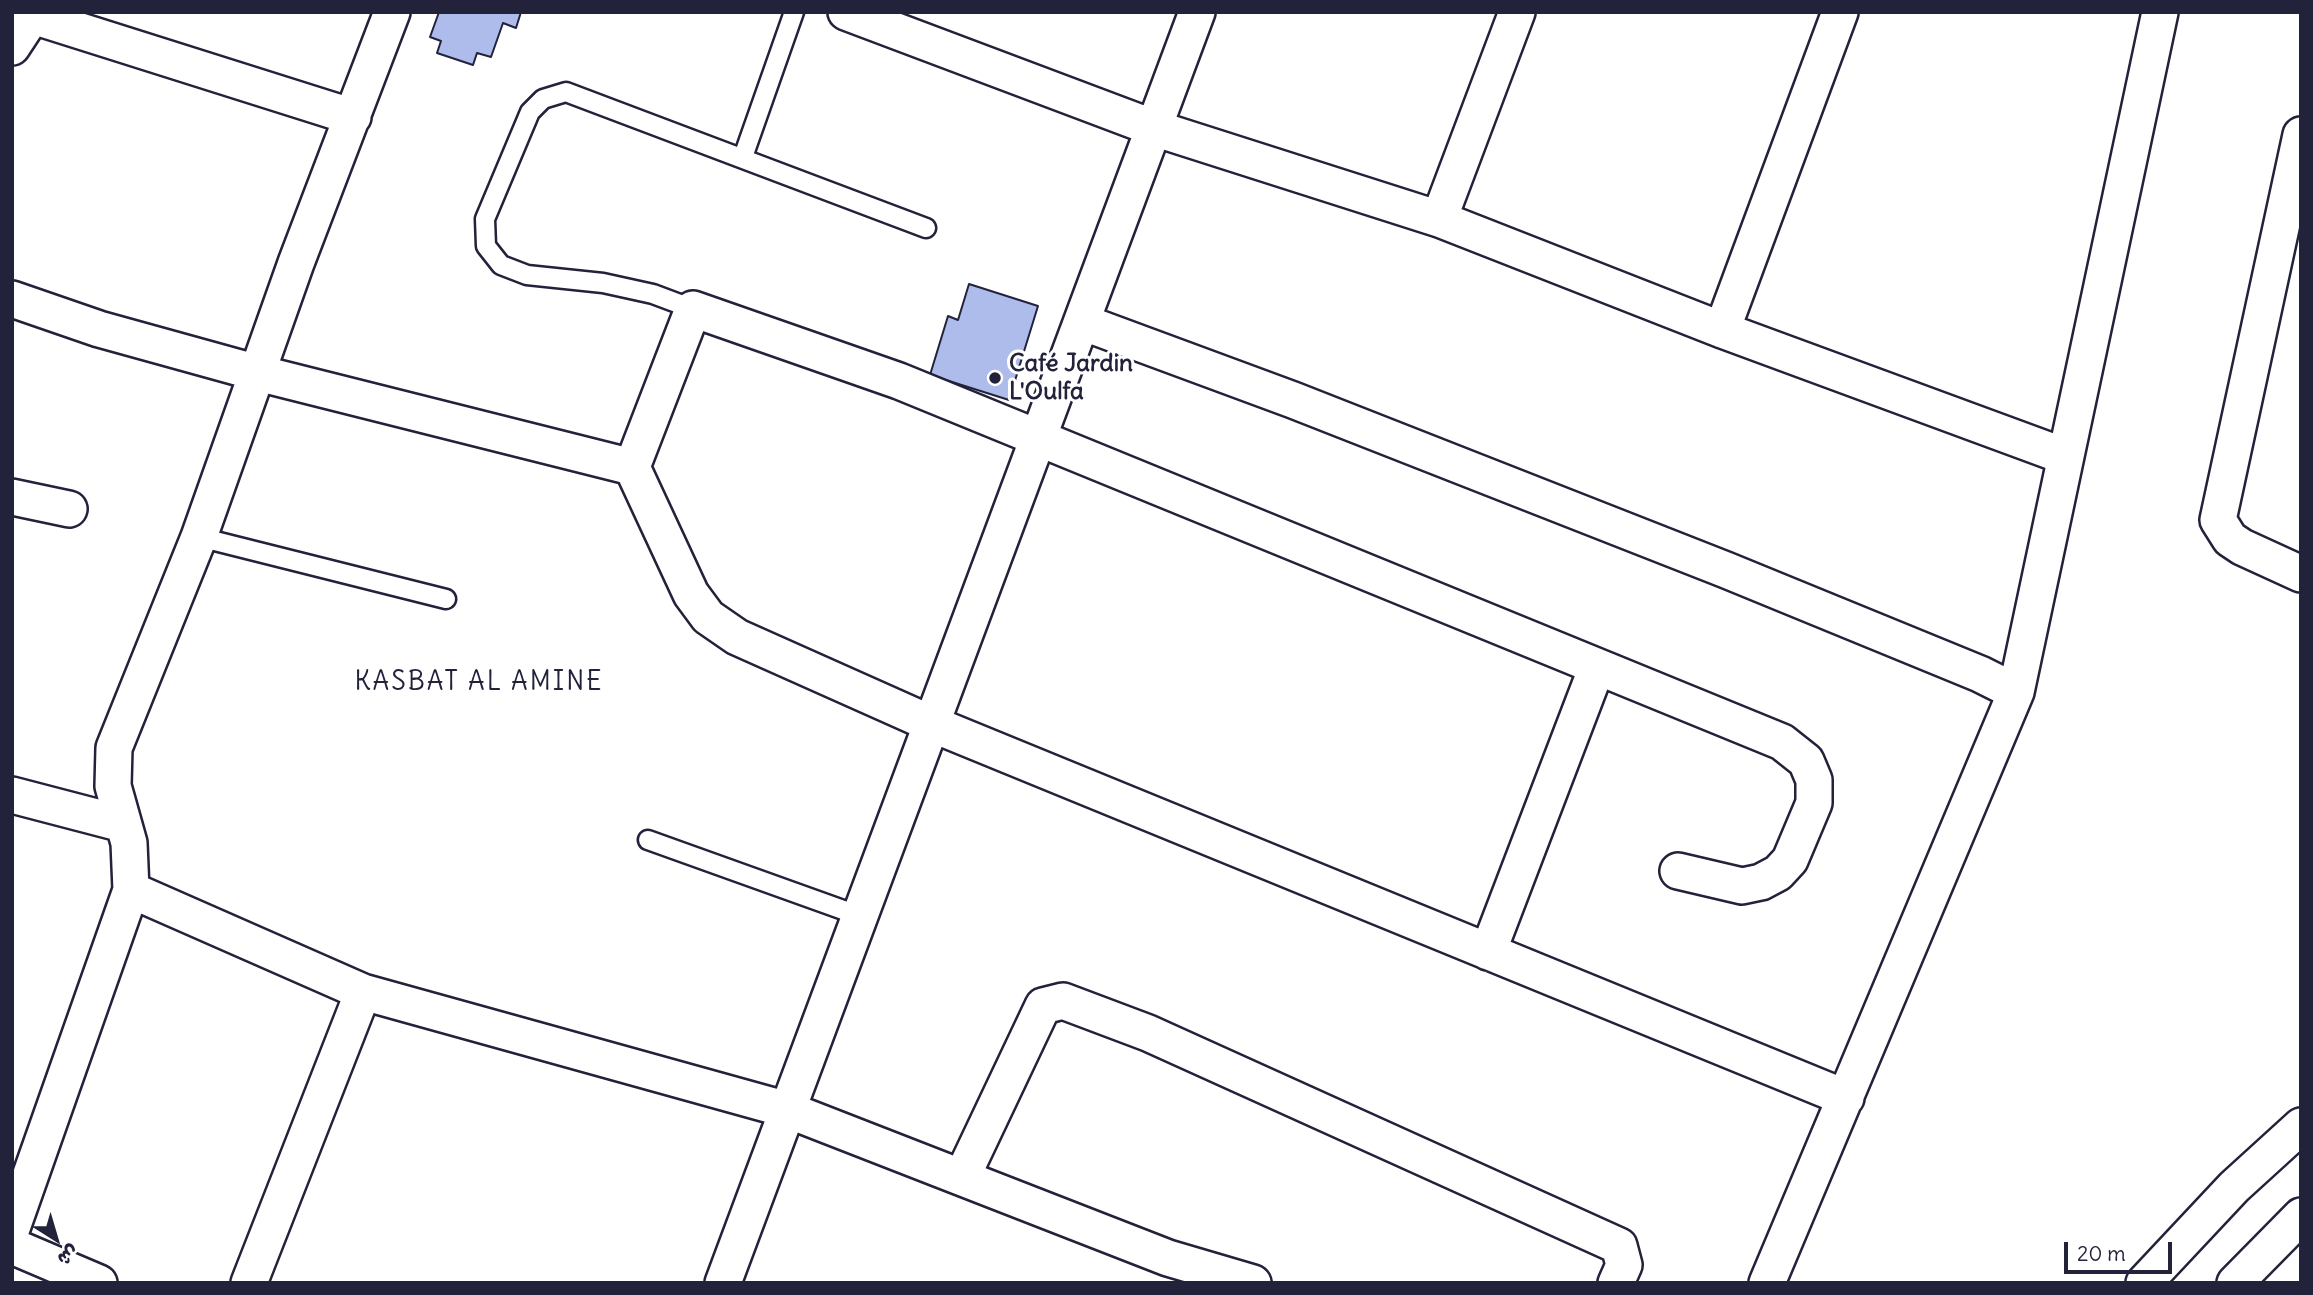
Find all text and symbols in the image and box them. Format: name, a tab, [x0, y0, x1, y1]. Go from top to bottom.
place label: Café Jardin L'Oulfa	[1009, 350, 1133, 406]
marker: Café Jardin L'Oulfa	[987, 370, 1003, 386]
district label: KASBAT AL AMINE	[356, 667, 602, 699]
north arrow	[21, 1204, 91, 1274]
scale bar	[2068, 1228, 2176, 1272]
text: ش	[53, 1240, 84, 1272]
text: 20 m	[2077, 1240, 2126, 1267]

